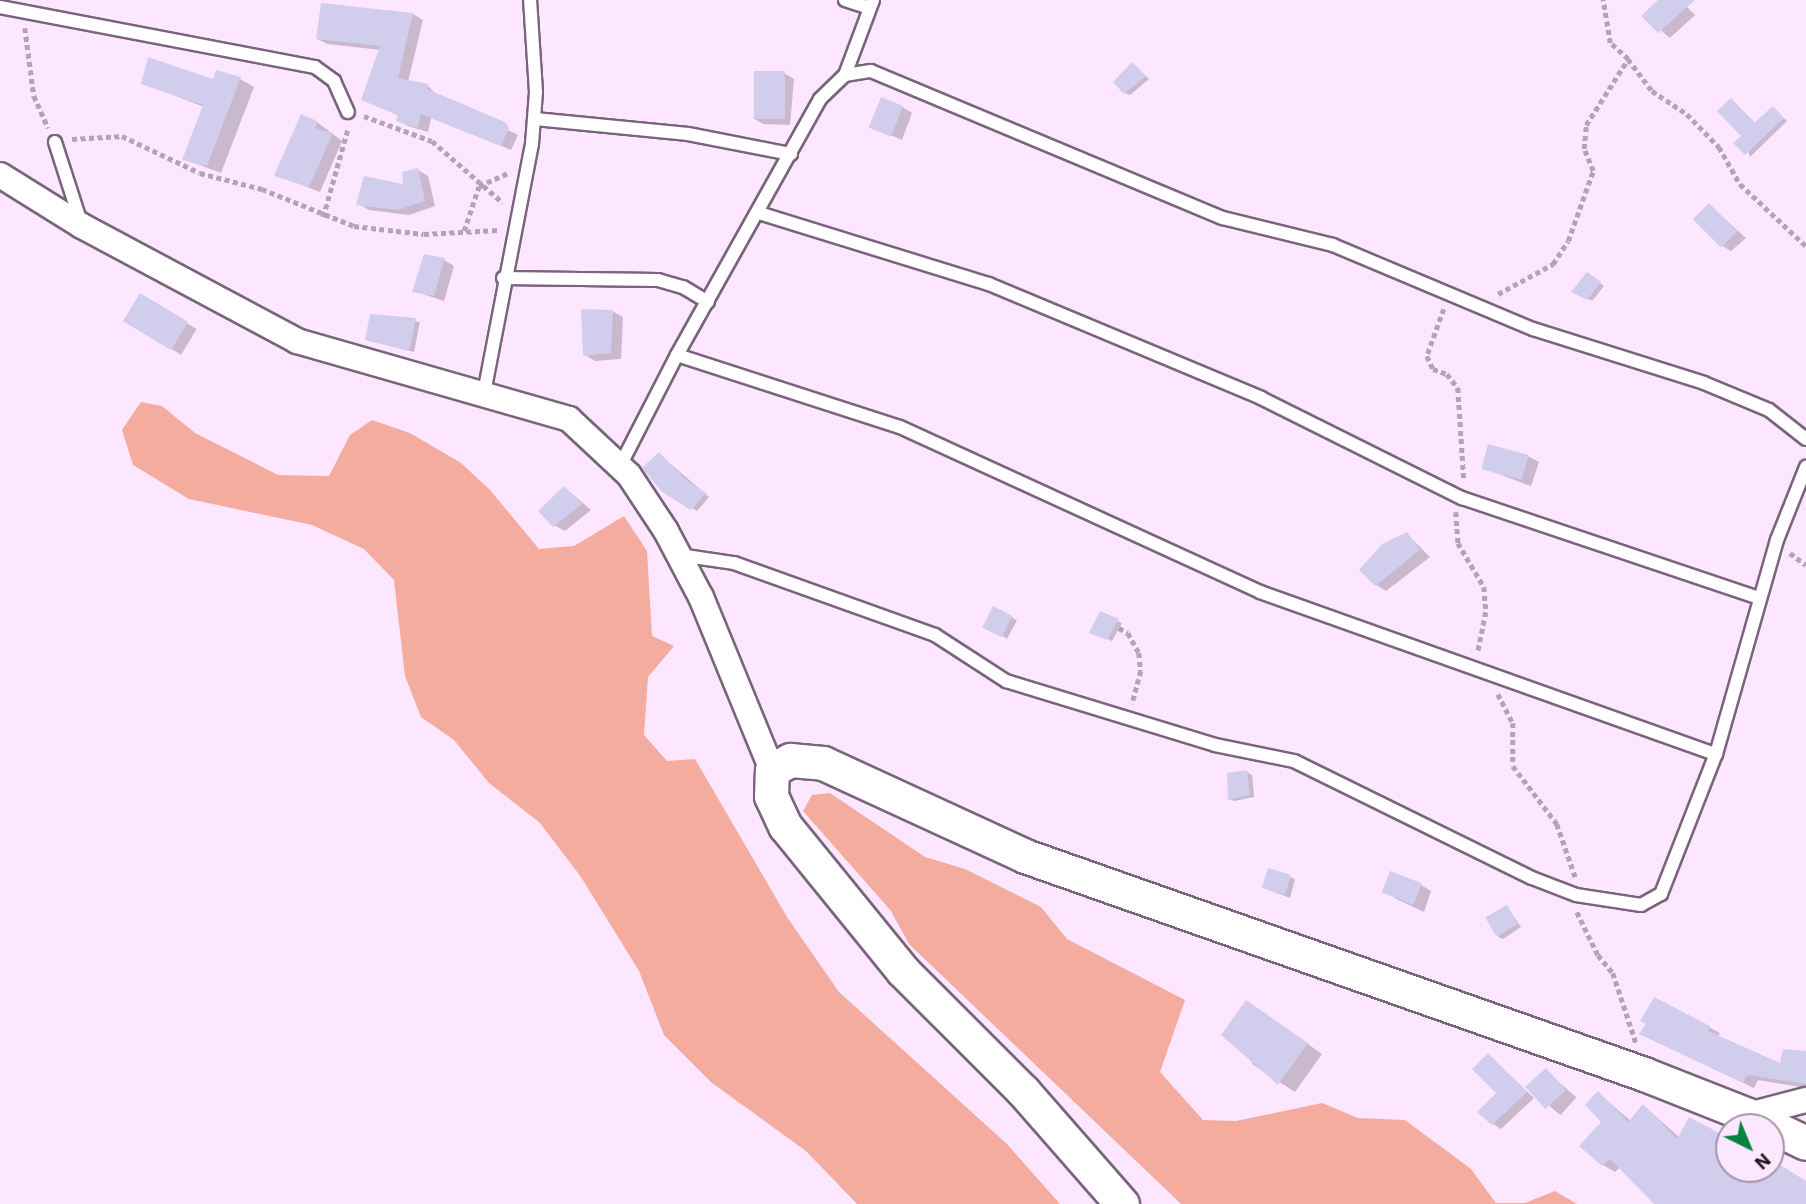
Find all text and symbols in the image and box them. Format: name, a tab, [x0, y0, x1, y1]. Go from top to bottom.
north arrow	[1715, 1113, 1785, 1183]
text: N	[1750, 1148, 1776, 1175]

